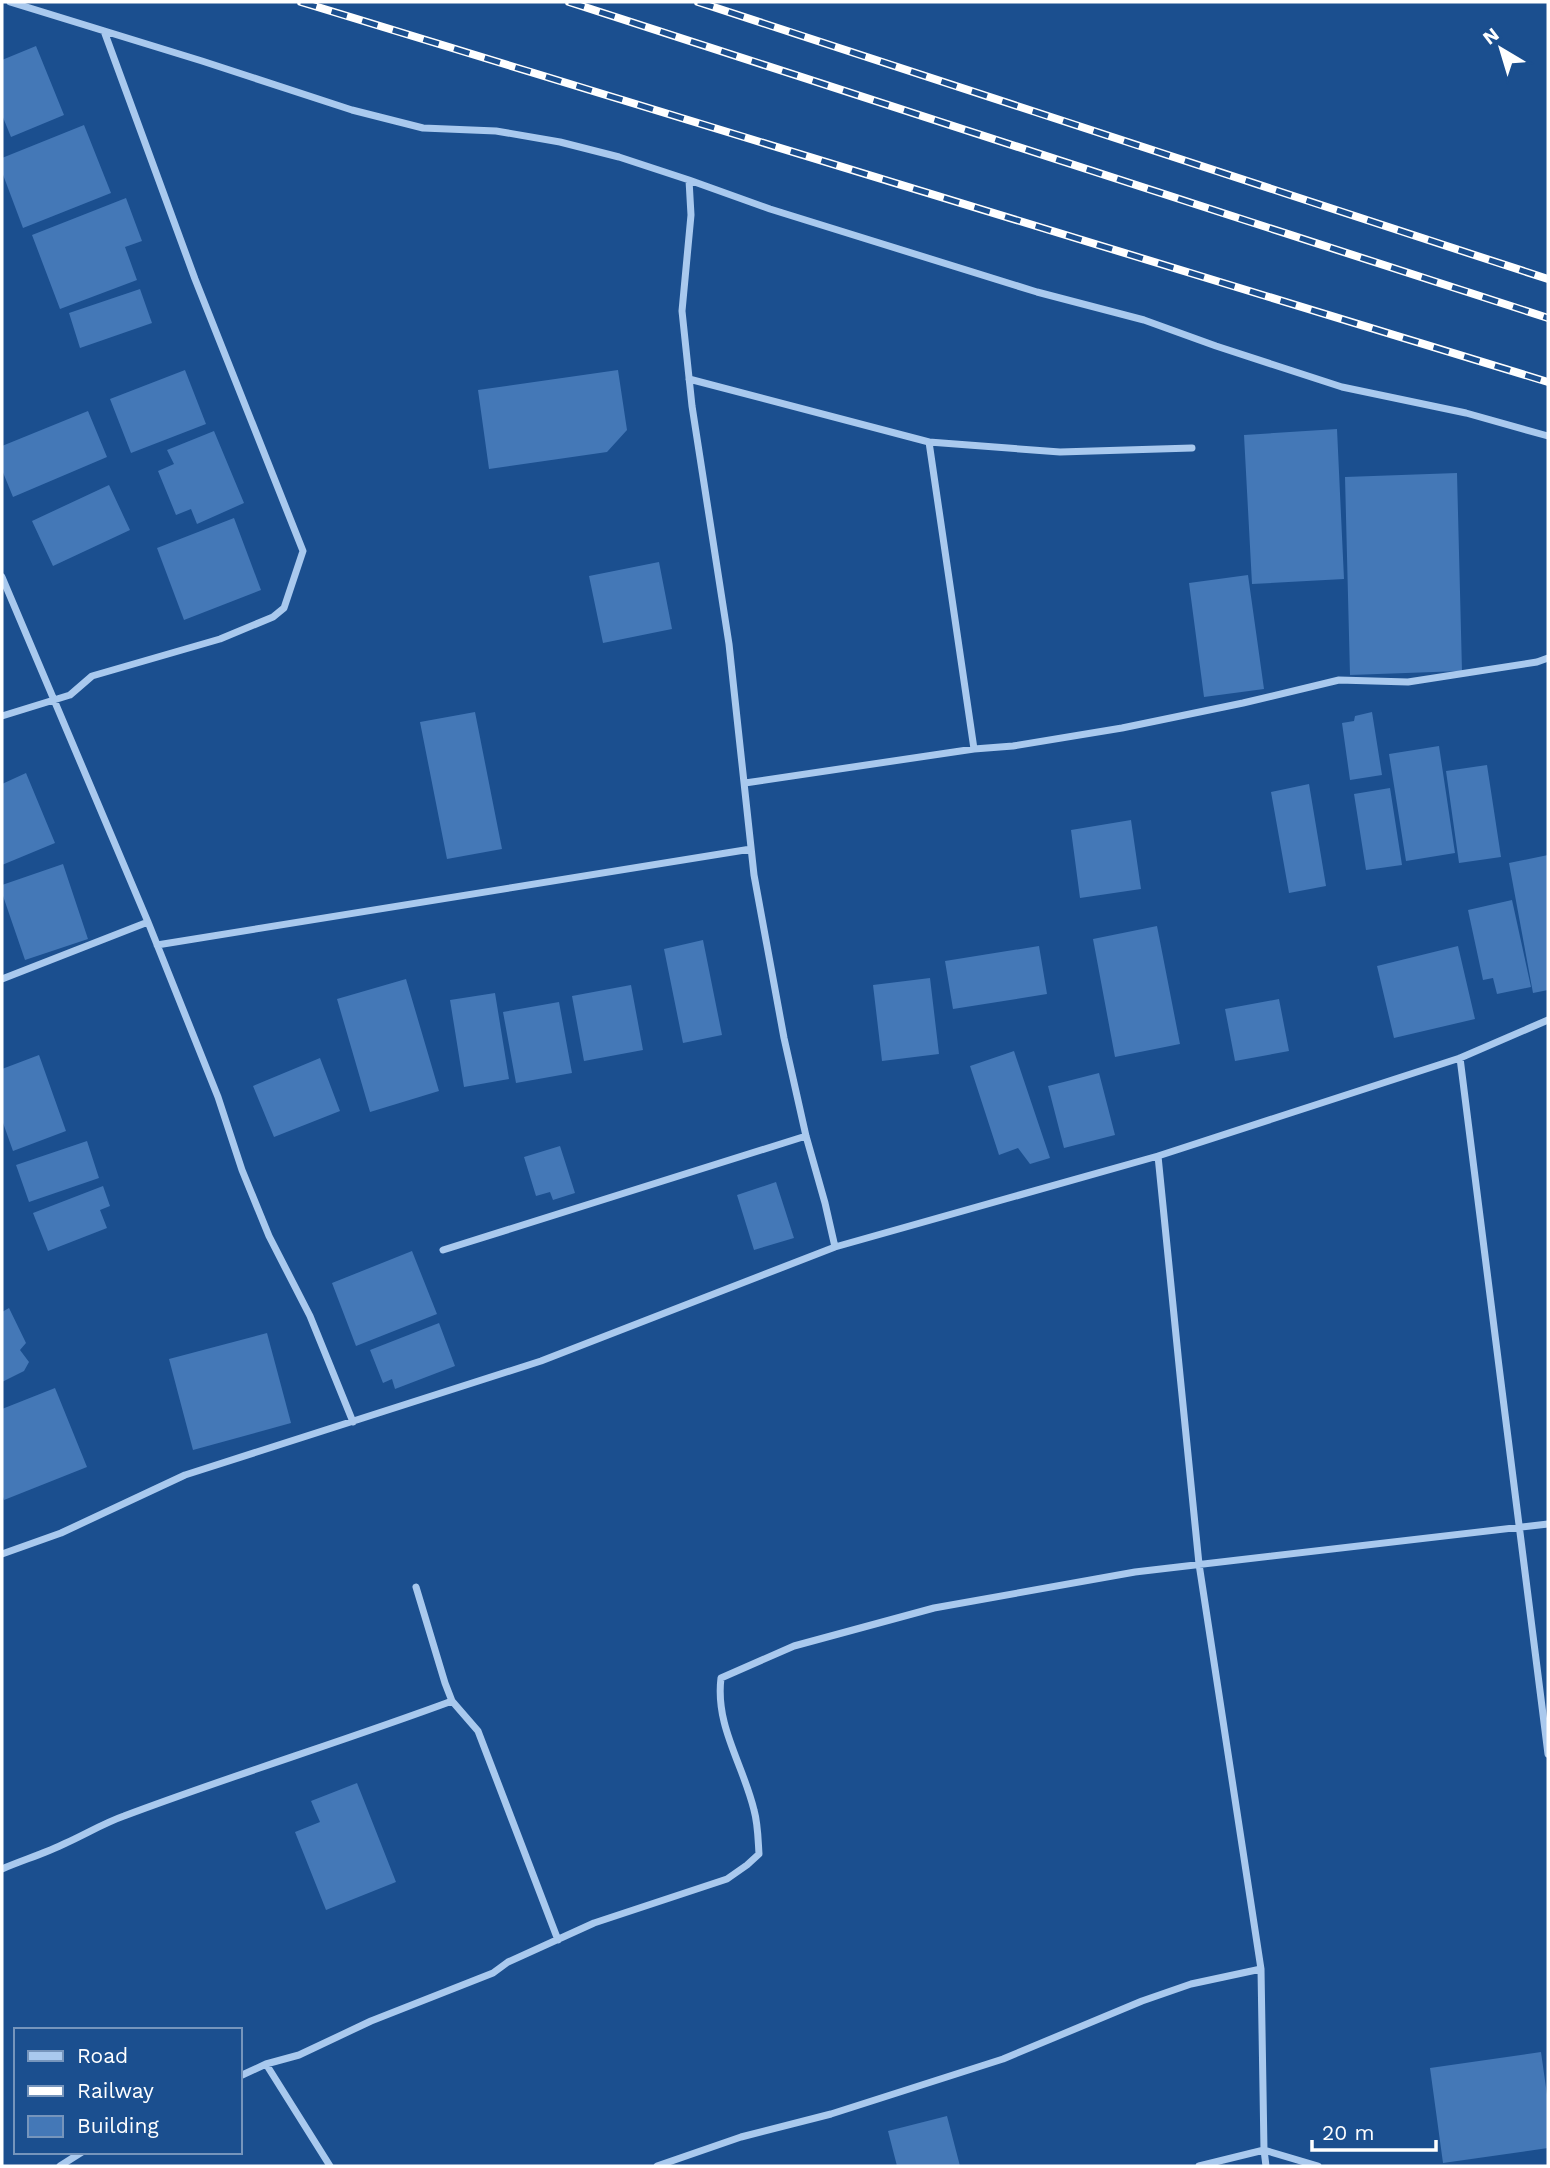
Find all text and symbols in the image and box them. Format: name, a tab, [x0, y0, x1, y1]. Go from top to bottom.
north arrow	[1466, 14, 1536, 84]
text: N	[1478, 23, 1503, 49]
legend	[14, 2028, 242, 2154]
text: Road	[77, 2043, 128, 2068]
text: Railway	[77, 2078, 154, 2103]
scale bar	[1312, 2108, 1436, 2152]
text: Building	[77, 2113, 159, 2138]
text: 20 m	[1322, 2120, 1374, 2145]

